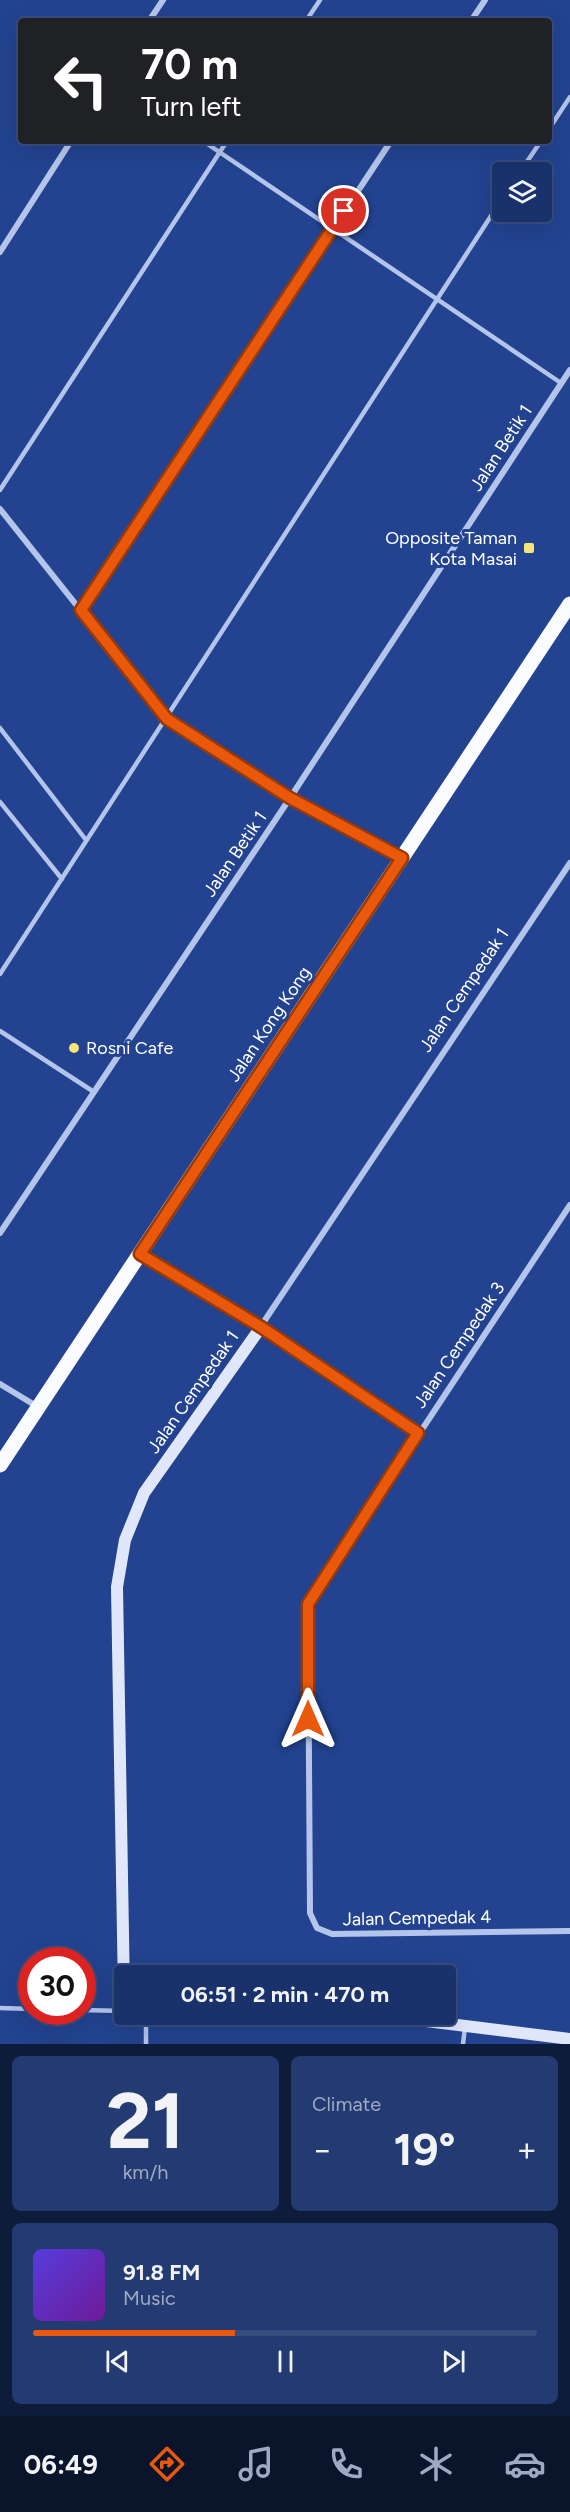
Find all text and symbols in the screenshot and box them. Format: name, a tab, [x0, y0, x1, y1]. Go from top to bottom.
text: 70 m	[141, 39, 238, 90]
icon: left	[42, 42, 120, 120]
text: Turn left	[141, 90, 241, 123]
map controls	[492, 162, 552, 222]
button: layers	[492, 162, 552, 222]
pin	[318, 185, 369, 236]
icon: arrive	[327, 194, 360, 227]
street label: Jalan Betik 1	[465, 401, 537, 495]
place label: Opposite Taman Kota Masai	[385, 527, 517, 570]
marker: Opposite Taman Kota Masai	[522, 541, 536, 555]
street label: Jalan Betik 1	[198, 807, 272, 901]
street label: Jalan Cempedak 1	[414, 924, 514, 1056]
street label: Jalan Kong Kong	[222, 962, 316, 1086]
place label: Rosni Cafe	[86, 1037, 174, 1059]
marker: Rosni Cafe	[67, 1041, 81, 1055]
street label: Jalan Cempedak 3	[409, 1278, 509, 1412]
street label: Jalan Cempedak 1	[142, 1326, 244, 1458]
position arrow	[276, 1687, 340, 1751]
street label: Jalan Cempedak 4	[342, 1906, 492, 1930]
speed limit sign: 30	[18, 1947, 96, 2025]
text: 06:51 · 2 min · 470 m	[181, 1981, 389, 2008]
text: 21	[106, 2074, 185, 2168]
text: Climate	[312, 2092, 381, 2116]
text: 19°	[393, 2122, 456, 2176]
text: −	[312, 2130, 333, 2169]
text: +	[516, 2130, 537, 2169]
text: km/h	[123, 2160, 168, 2184]
text: 91.8 FM	[123, 2259, 200, 2286]
text: Music	[123, 2286, 176, 2310]
icon: previous	[101, 2345, 134, 2378]
icon: pause	[269, 2345, 302, 2378]
icon: next	[437, 2345, 470, 2378]
icon: directions	[146, 2443, 188, 2485]
icon: music	[235, 2443, 277, 2485]
icon: phone	[325, 2443, 367, 2485]
icon: climate	[415, 2443, 457, 2485]
icon: car	[504, 2443, 546, 2485]
text: 06:49	[24, 2448, 98, 2481]

